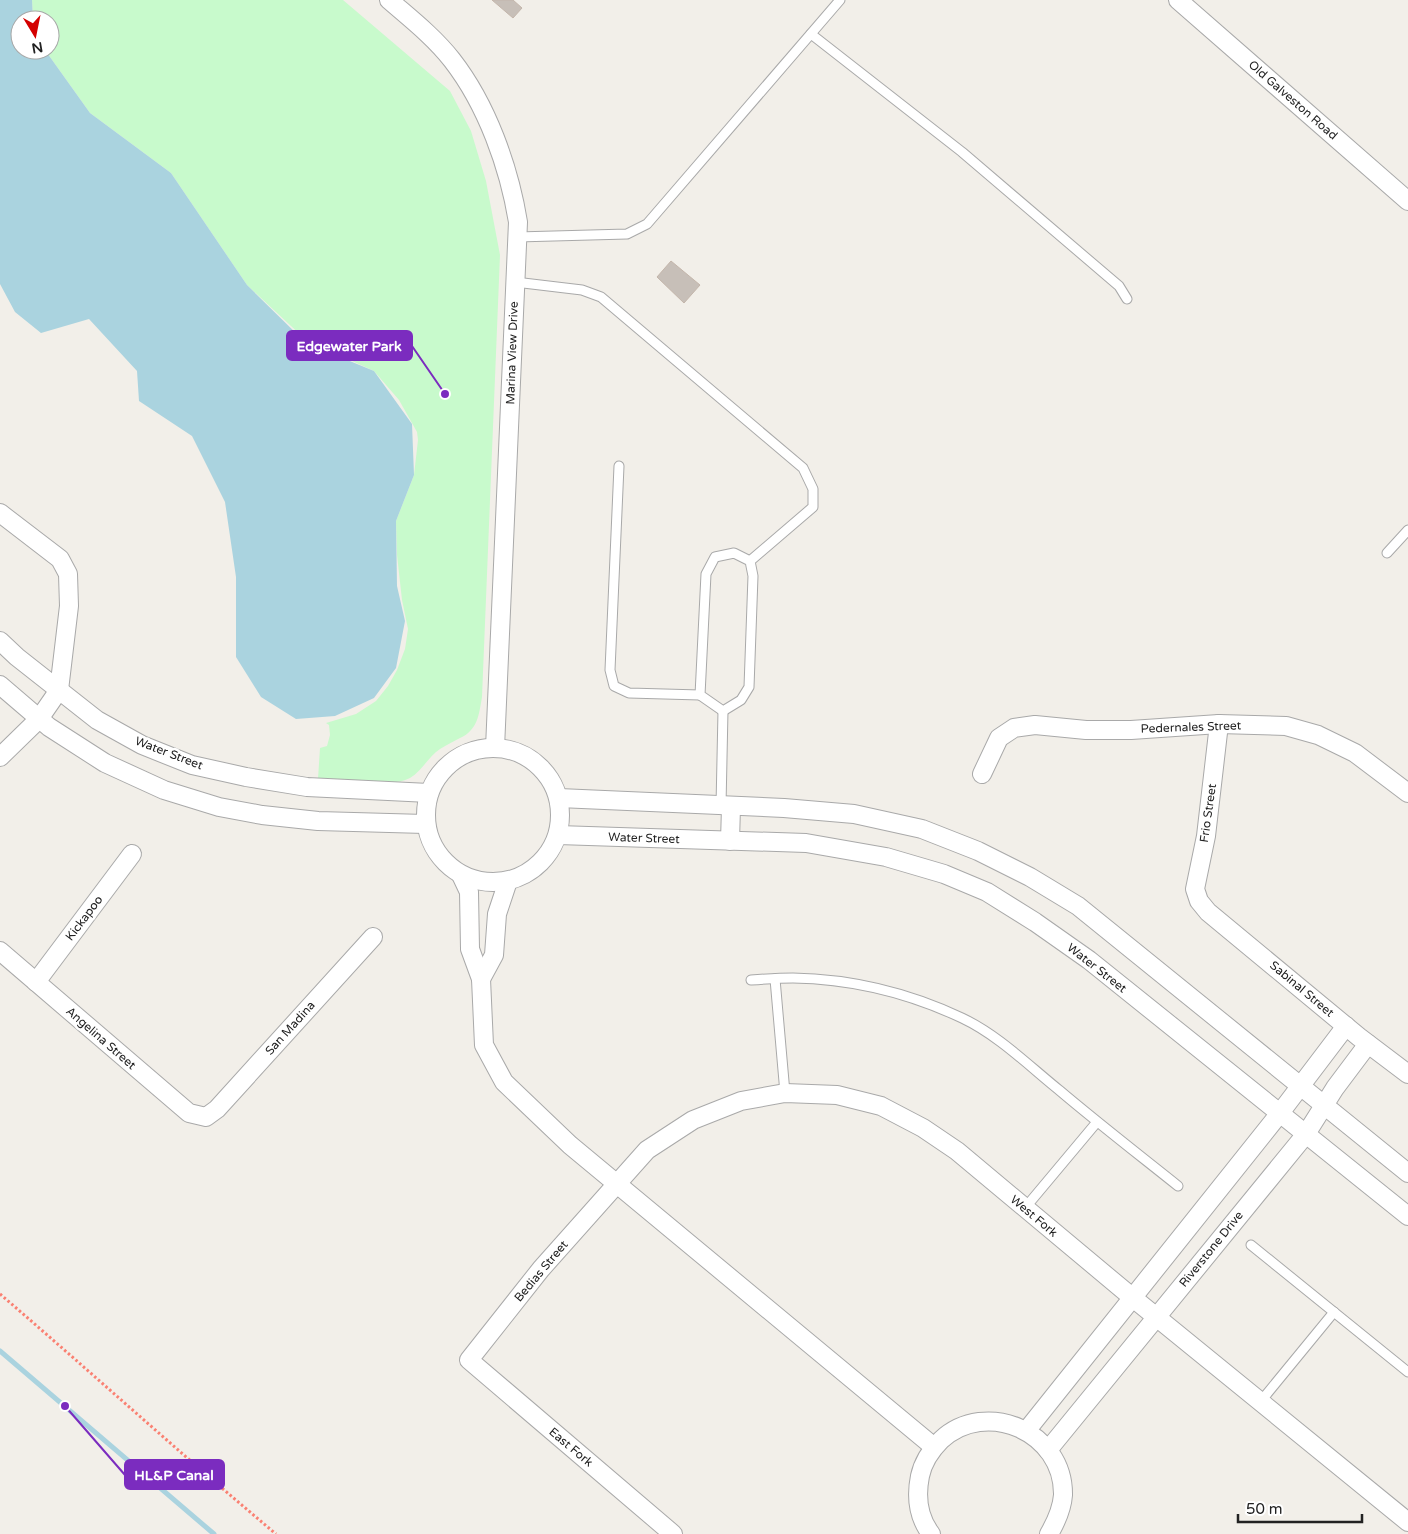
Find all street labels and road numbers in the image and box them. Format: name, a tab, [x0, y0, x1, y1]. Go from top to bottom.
street label: Old Galveston Road	[1246, 58, 1340, 142]
street label: Marina View Drive	[503, 301, 521, 405]
street label: Pedernales Street	[1140, 718, 1242, 736]
street label: Water Street	[133, 734, 205, 773]
street label: Frio Street	[1197, 782, 1219, 843]
street label: Water Street	[608, 830, 680, 846]
street label: Kickapoo	[63, 893, 105, 943]
street label: Water Street	[1064, 940, 1130, 996]
street label: Sabinal Street	[1267, 958, 1337, 1020]
street label: San Madina	[262, 998, 318, 1058]
street label: Angelina Street	[63, 1004, 139, 1072]
street label: West Fork	[1008, 1192, 1061, 1240]
street label: Riverstone Drive	[1176, 1208, 1246, 1290]
street label: Bedias Street	[511, 1237, 571, 1304]
street label: East Fork	[546, 1425, 596, 1470]

